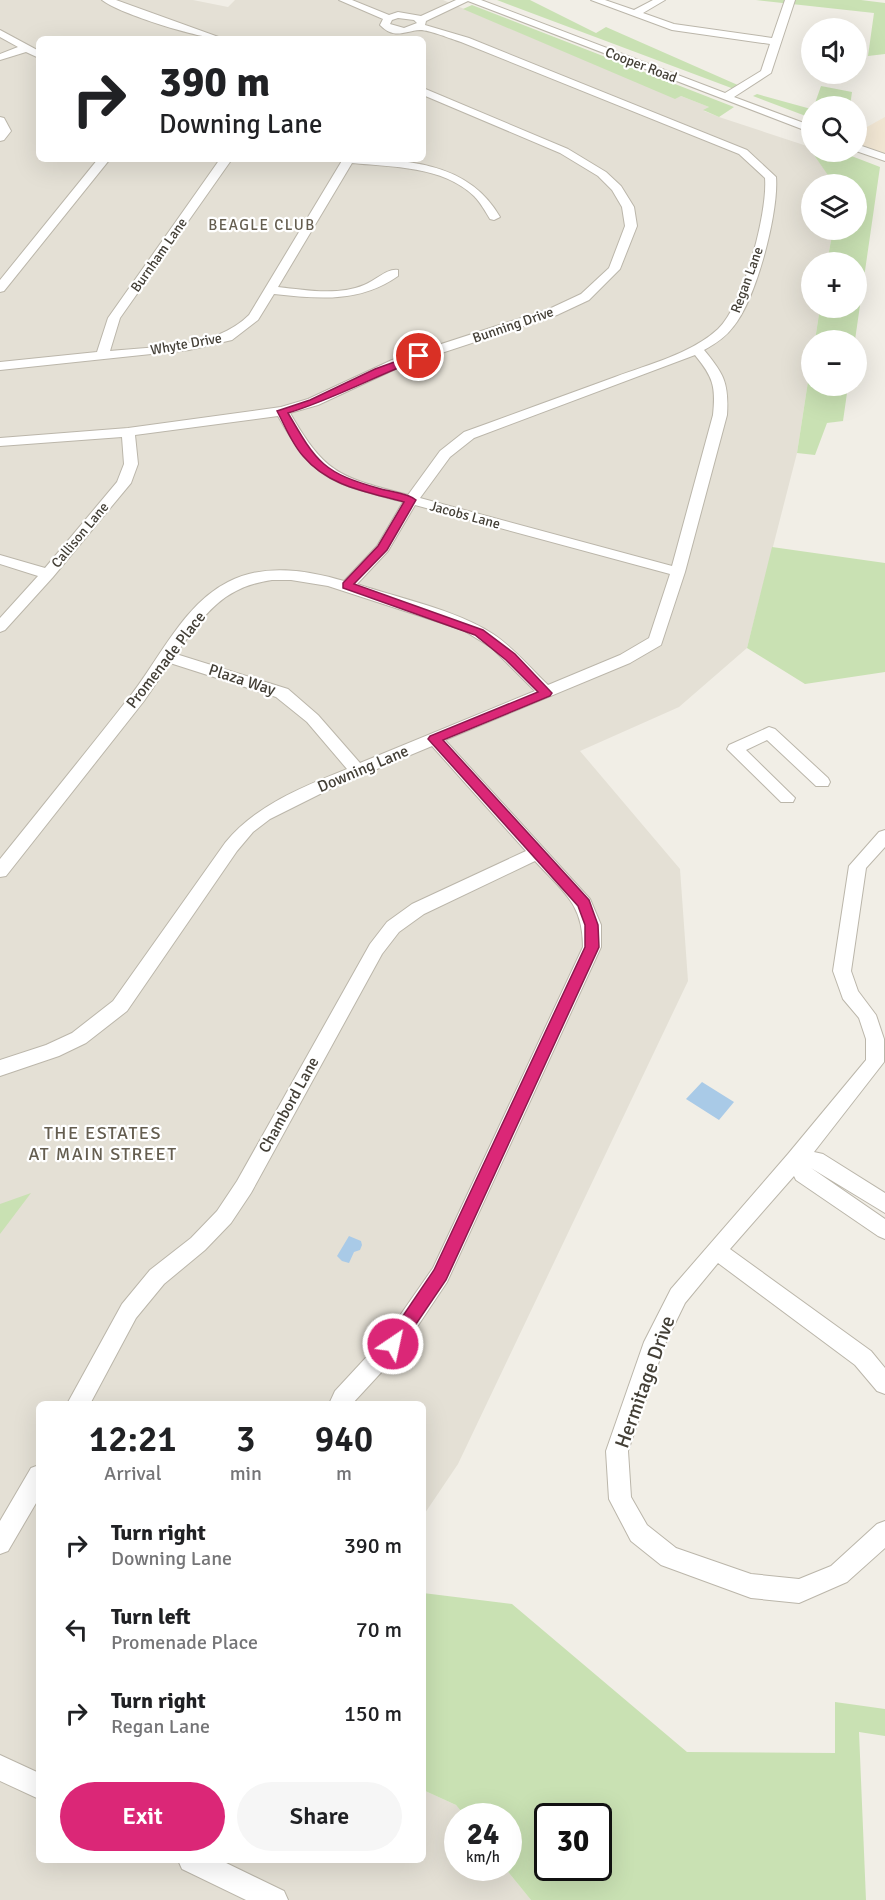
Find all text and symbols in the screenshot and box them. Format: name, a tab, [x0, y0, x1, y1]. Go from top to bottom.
map controls	[801, 18, 867, 396]
button: sound	[801, 18, 867, 84]
street label: Cooper Road	[603, 44, 679, 86]
text: 390 m	[159, 57, 270, 108]
icon: right	[60, 60, 138, 138]
button: search	[801, 96, 867, 162]
text: Downing Lane	[159, 108, 323, 141]
button: layers	[801, 174, 867, 240]
street label: Burnham Lane	[127, 215, 191, 295]
district label: BEAGLE CLUB	[208, 216, 316, 234]
street label: Regan Lane	[727, 245, 767, 315]
button: +	[801, 252, 867, 318]
street label: Bunning Drive	[470, 303, 556, 347]
street label: Whyte Drive	[149, 329, 223, 359]
pin	[393, 330, 444, 381]
button: −	[801, 330, 867, 396]
icon: arrive	[402, 339, 435, 372]
street label: Jacobs Lane	[428, 497, 502, 533]
street label: Callison Lane	[48, 499, 112, 571]
street label: Promenade Place	[122, 608, 210, 712]
street label: Plaza Way	[206, 660, 278, 700]
street label: Downing Lane	[314, 741, 412, 797]
street label: Chambord Lane	[254, 1053, 324, 1157]
district label: THE ESTATES AT MAIN STREET	[28, 1122, 178, 1165]
position arrow	[361, 1312, 425, 1376]
street label: Hermitage Drive	[610, 1312, 680, 1452]
text: 12:21	[89, 1417, 177, 1462]
text: 3	[236, 1417, 256, 1462]
text: 940	[315, 1417, 373, 1462]
text: Arrival	[104, 1461, 162, 1486]
text: min	[230, 1461, 262, 1486]
text: m	[336, 1461, 352, 1486]
text: Turn right	[111, 1519, 206, 1546]
icon: right	[60, 1529, 93, 1562]
text: 390 m	[344, 1532, 402, 1559]
text: Downing Lane	[111, 1546, 232, 1571]
text: Turn left	[111, 1603, 191, 1630]
icon: left	[60, 1613, 93, 1646]
text: 70 m	[356, 1616, 402, 1643]
text: Promenade Place	[111, 1630, 258, 1655]
text: Turn right	[111, 1687, 206, 1714]
icon: right	[60, 1697, 93, 1730]
text: 150 m	[344, 1700, 402, 1727]
text: Regan Lane	[111, 1714, 210, 1739]
button: Exit	[60, 1782, 225, 1851]
button: Share	[237, 1782, 402, 1851]
speed limit sign: 30	[534, 1803, 612, 1881]
text: 24	[467, 1816, 499, 1853]
text: km/h	[466, 1848, 500, 1866]

